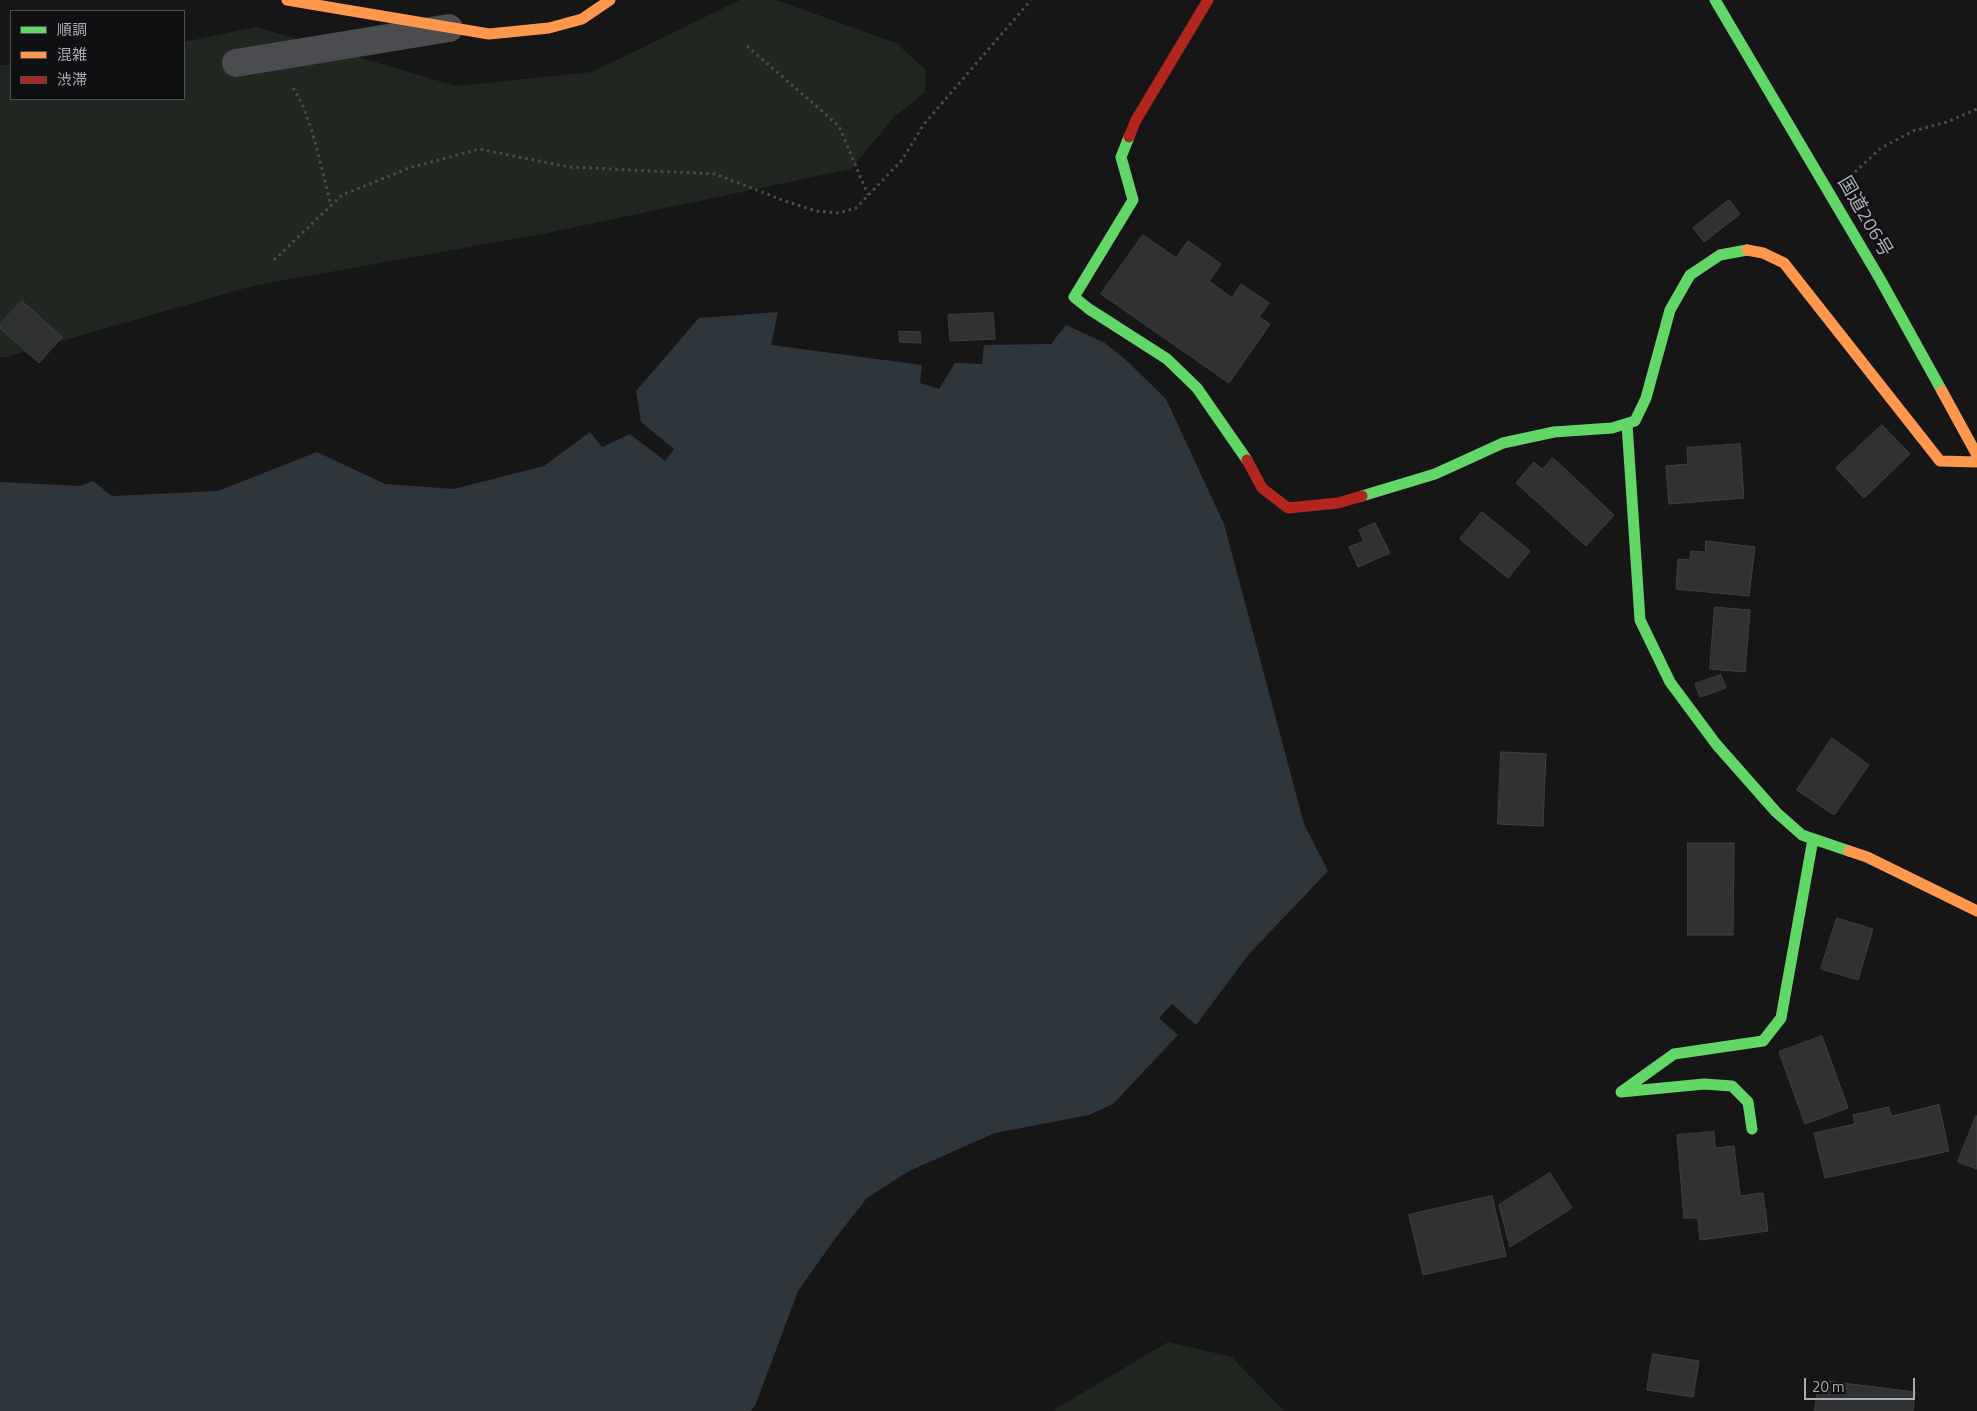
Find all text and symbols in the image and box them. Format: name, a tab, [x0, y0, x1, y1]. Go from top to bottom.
legend	[10, 10, 185, 100]
text: 順調	[57, 18, 87, 41]
text: 混雑	[57, 43, 87, 66]
text: 渋滞	[57, 68, 87, 91]
street label: 国道206号	[1832, 173, 1896, 261]
scale bar	[1807, 1368, 1918, 1400]
text: 20 m	[1812, 1375, 1845, 1398]

